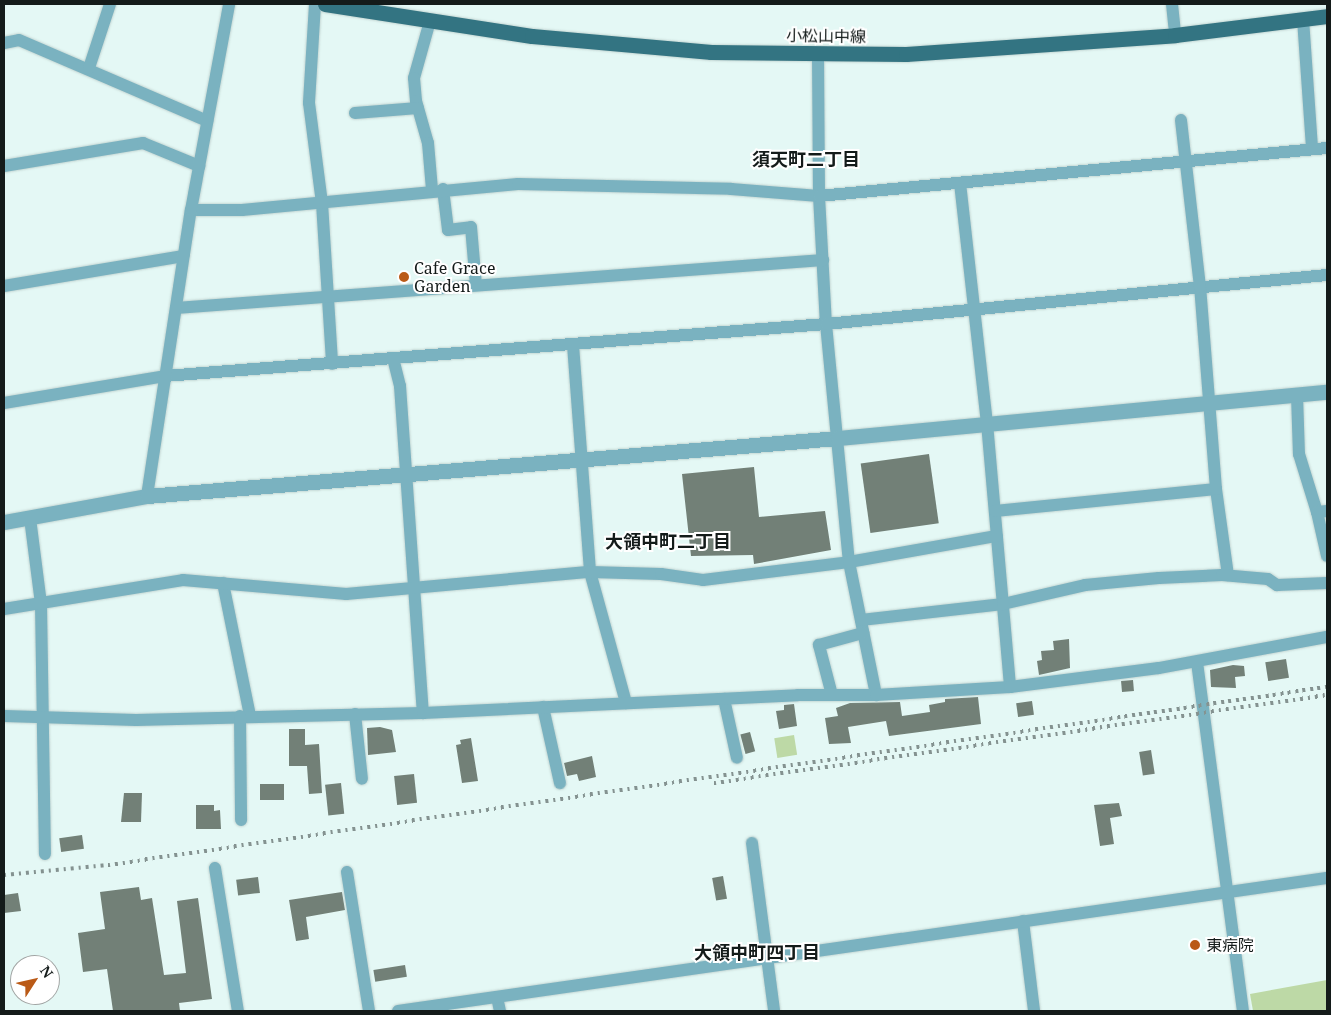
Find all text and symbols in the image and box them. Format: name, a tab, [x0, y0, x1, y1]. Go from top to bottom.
street label: 小松山中線	[786, 26, 866, 46]
district label: 須天町二丁目	[752, 148, 860, 170]
place label: Cafe Grace Garden	[414, 258, 496, 296]
marker: Cafe Grace Garden	[398, 271, 410, 283]
district label: 大領中町二丁目	[605, 530, 731, 552]
place label: 東病院	[1206, 935, 1254, 955]
marker: 東病院	[1188, 938, 1202, 952]
district label: 大領中町四丁目	[694, 941, 820, 963]
north arrow	[10, 955, 60, 1005]
text: N	[36, 962, 58, 982]

